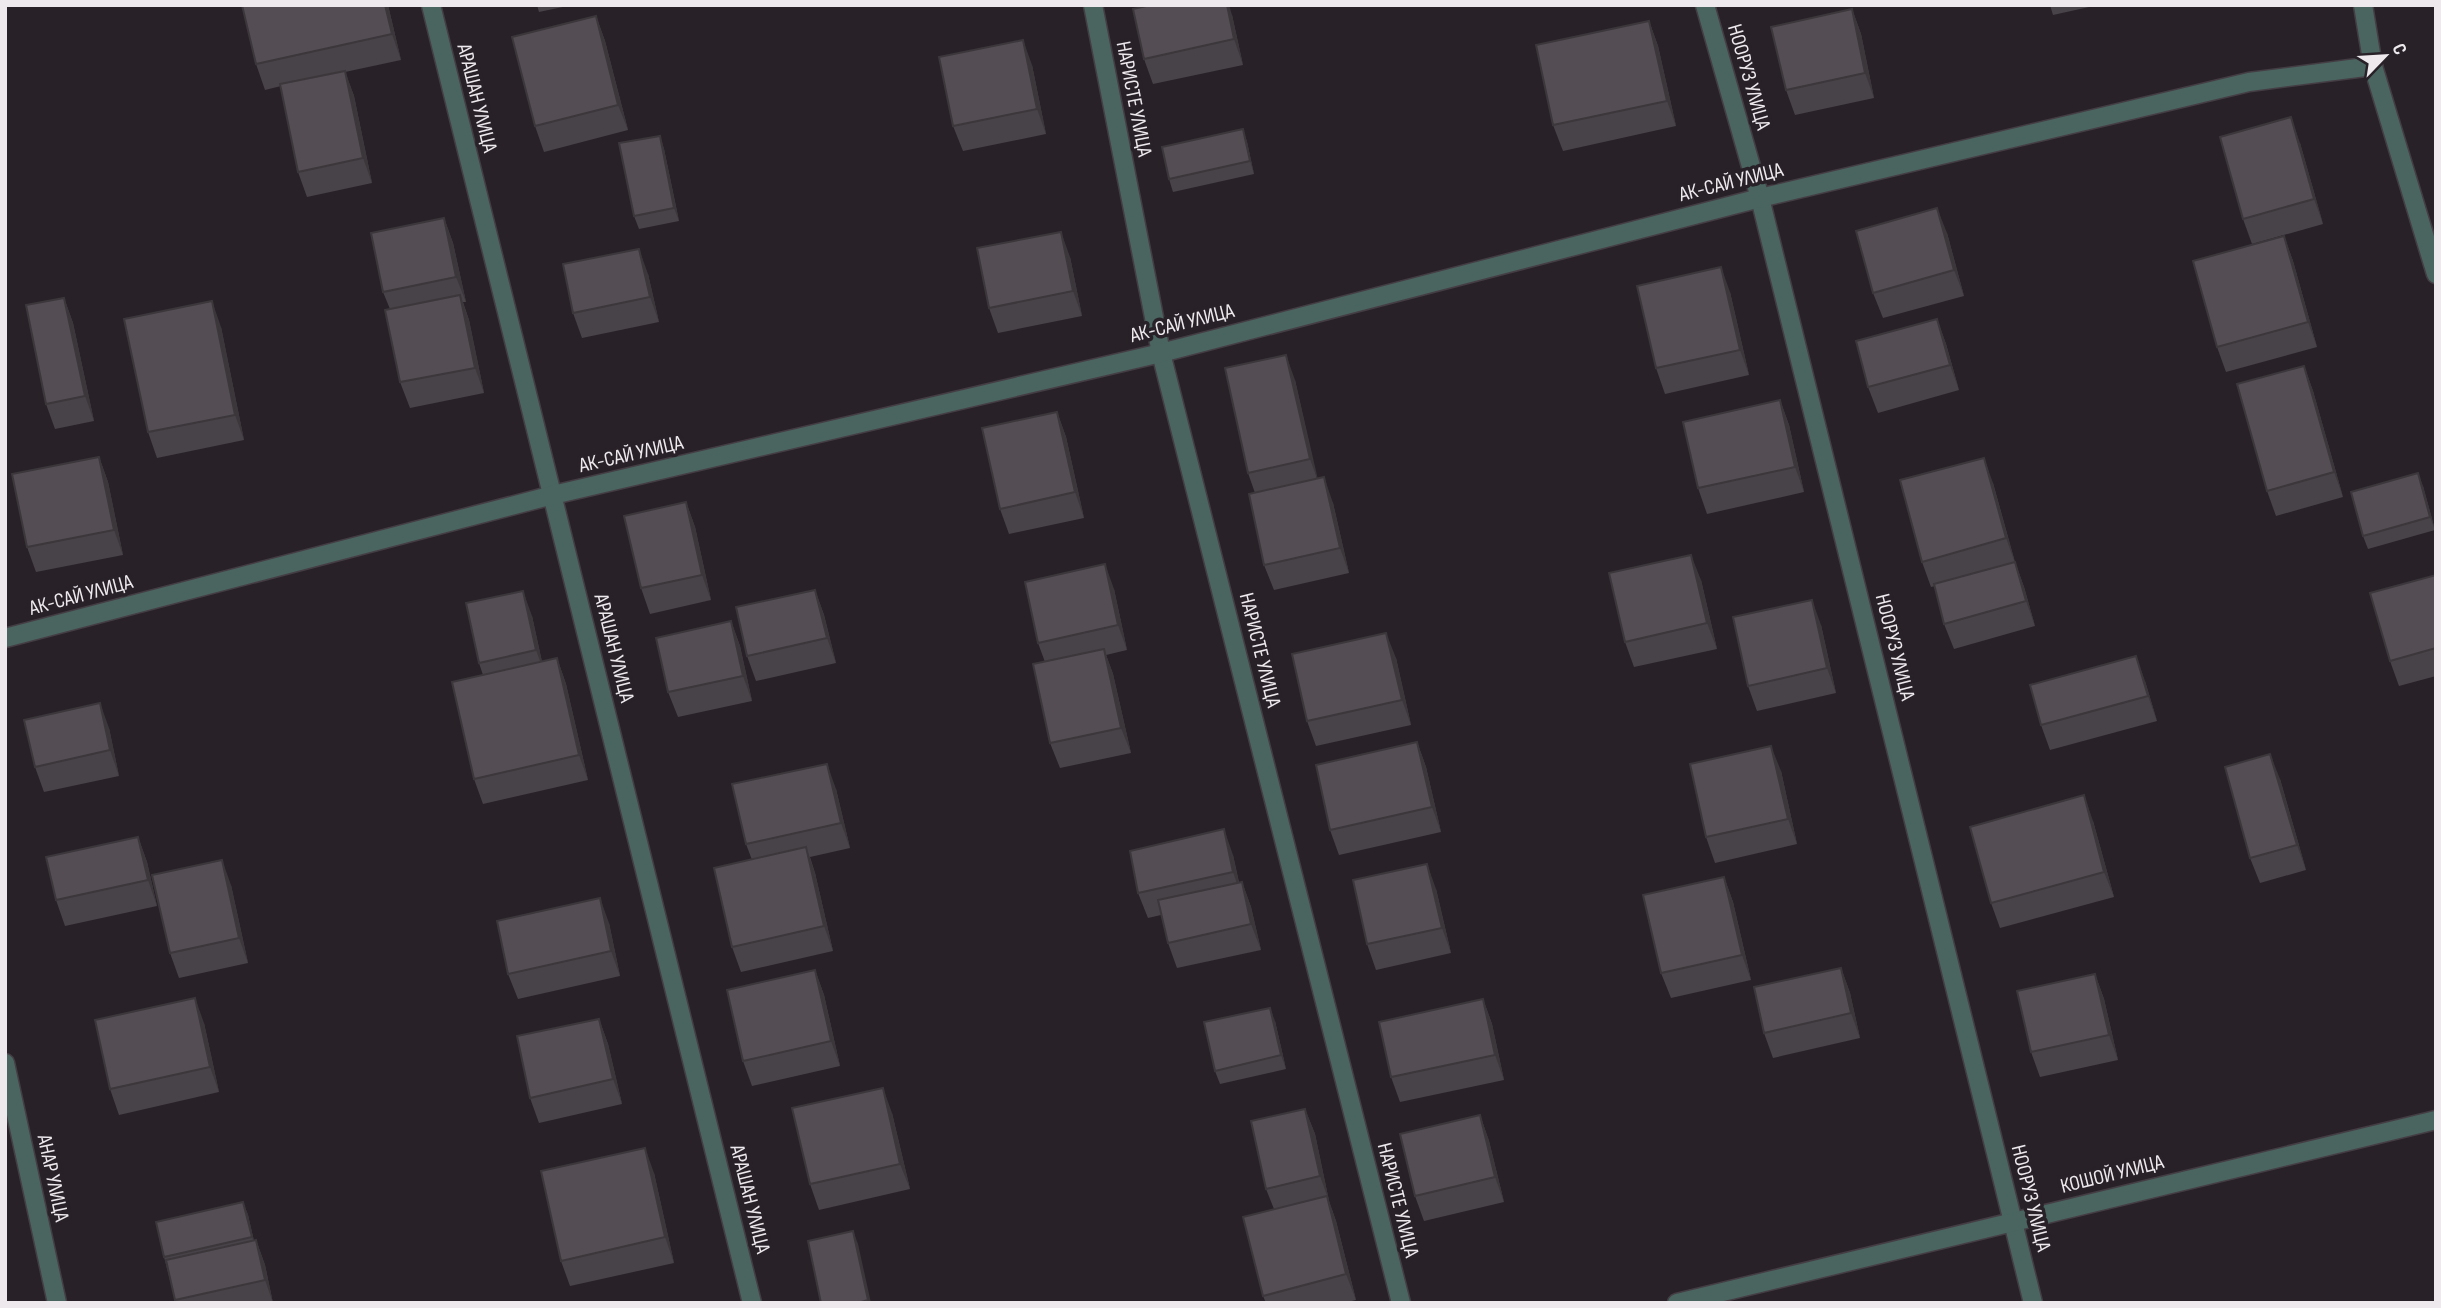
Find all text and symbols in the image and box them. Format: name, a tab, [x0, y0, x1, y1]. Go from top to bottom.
street label: НООРУЗ УЛИЦА	[1722, 21, 1776, 134]
north arrow	[2350, 21, 2420, 91]
street label: НАРИСТЕ УЛИЦА	[1111, 39, 1158, 160]
street label: АРАШАН УЛИЦА	[451, 40, 503, 156]
text: С	[2387, 40, 2412, 59]
street label: АК-САЙ УЛИЦА	[1675, 157, 1787, 207]
street label: АК-САЙ УЛИЦА	[1126, 298, 1238, 348]
street label: АК-САЙ УЛИЦА	[575, 430, 687, 478]
street label: АК-САЙ УЛИЦА	[25, 569, 137, 621]
street label: АРАШАН УЛИЦА	[588, 590, 640, 706]
street label: НАРИСТЕ УЛИЦА	[1234, 590, 1287, 711]
street label: НООРУЗ УЛИЦА	[1870, 591, 1921, 704]
street label: АНАР УЛИЦА	[31, 1131, 75, 1225]
street label: НАРИСТЕ УЛИЦА	[1372, 1140, 1425, 1261]
street label: АРАШАН УЛИЦА	[724, 1141, 776, 1257]
street label: НООРУЗ УЛИЦА	[2006, 1142, 2057, 1255]
street label: КОШОЙ УЛИЦА	[2058, 1149, 2167, 1199]

